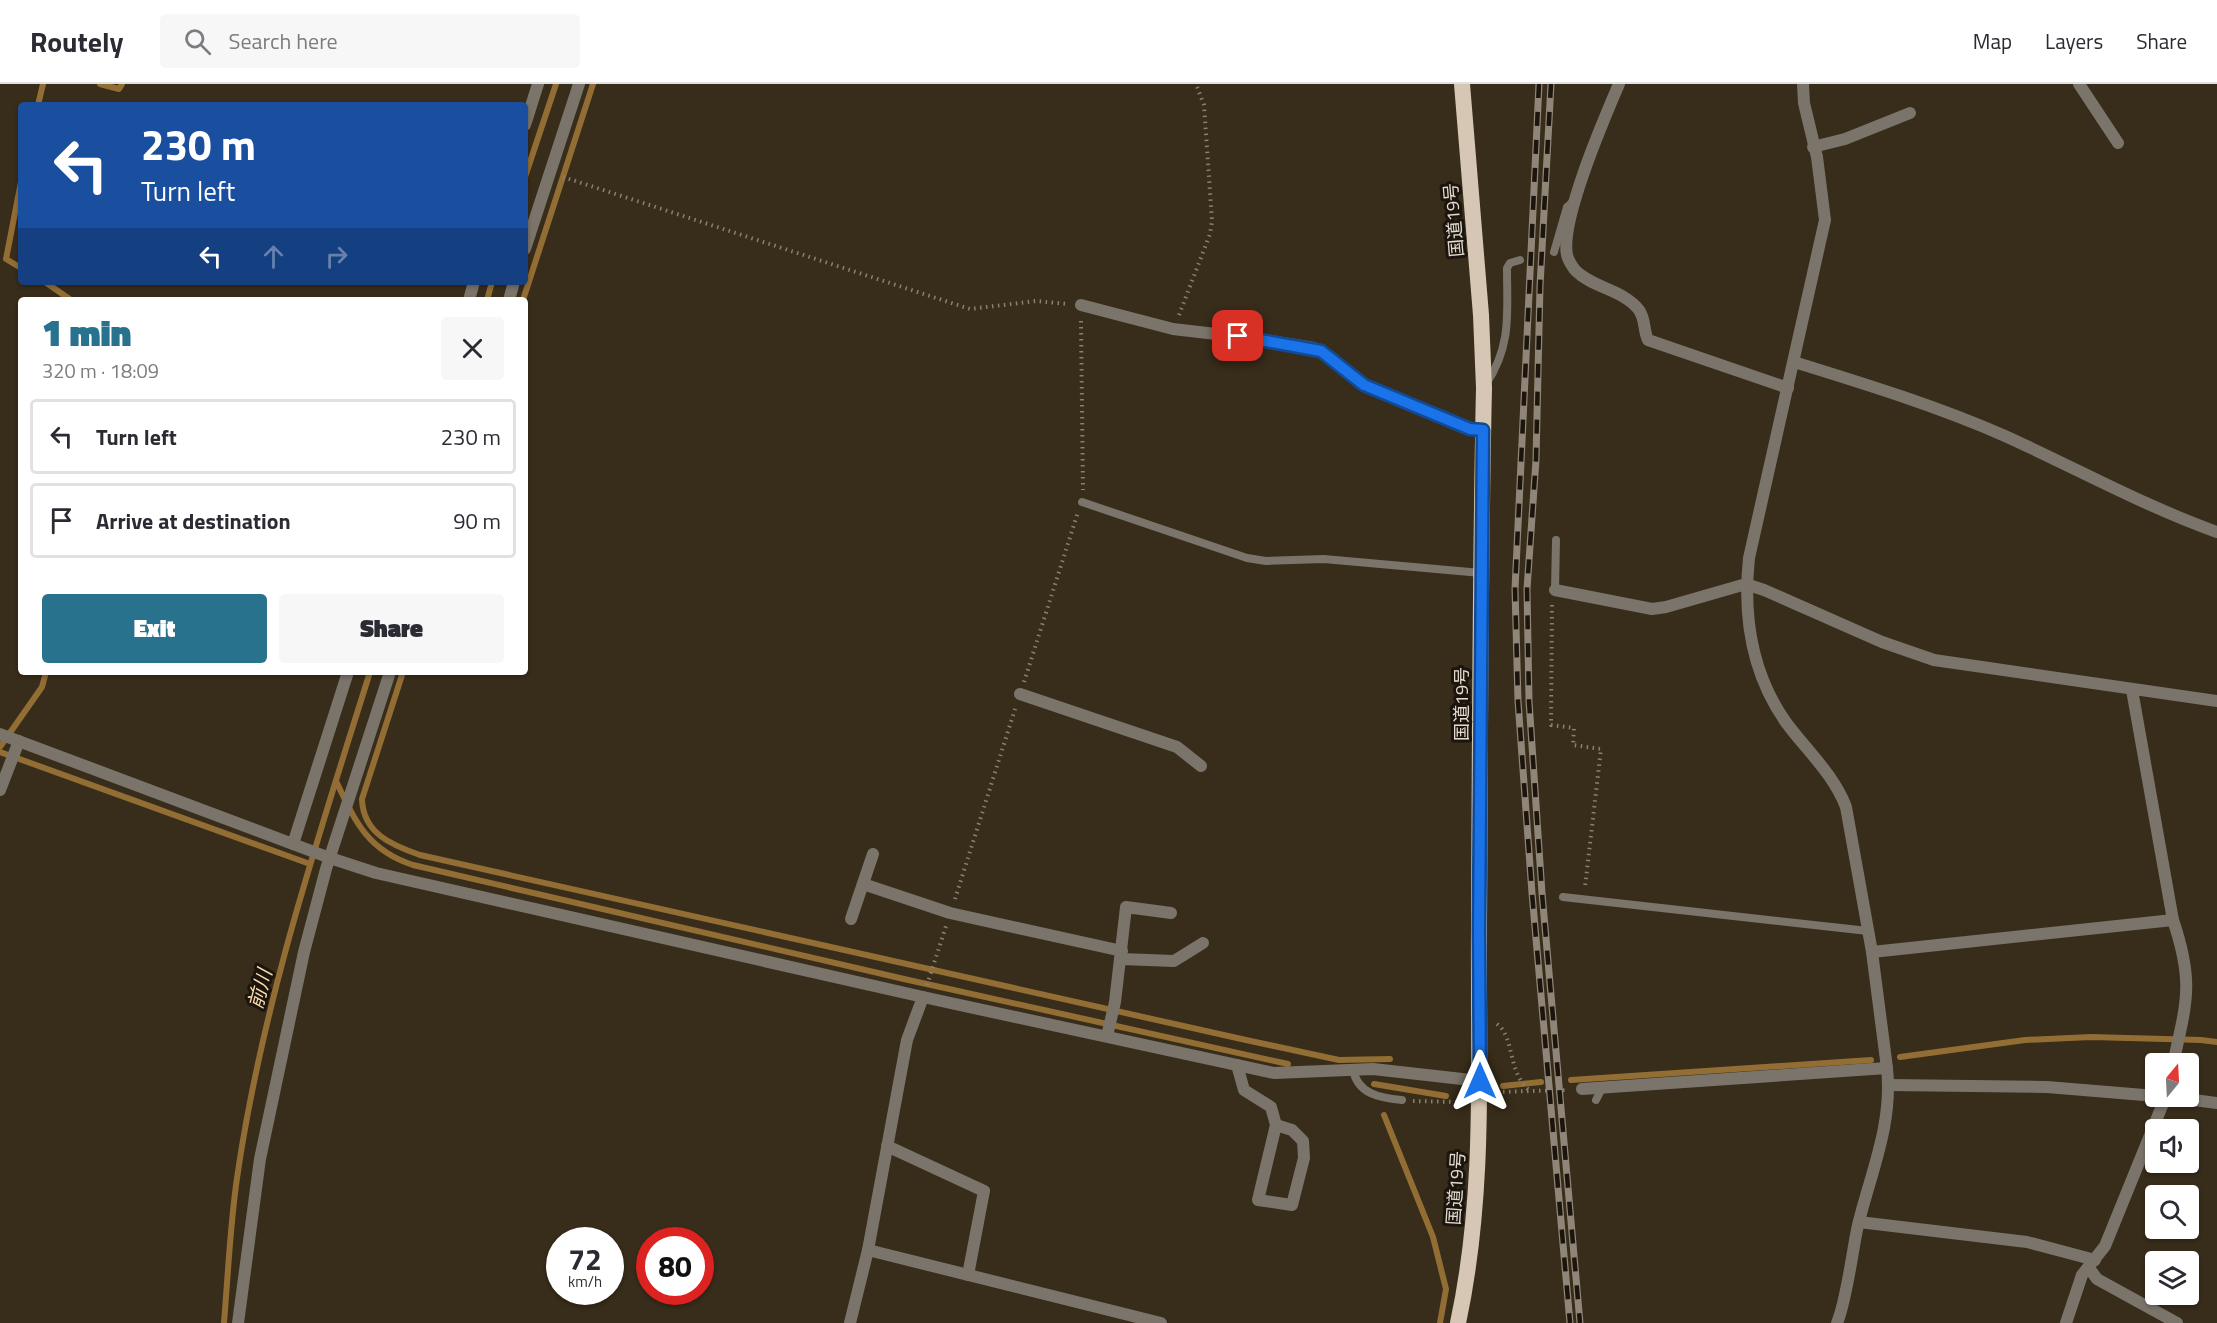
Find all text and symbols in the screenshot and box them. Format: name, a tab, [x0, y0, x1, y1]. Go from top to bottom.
search box	[160, 14, 580, 68]
text: Routely	[30, 20, 124, 63]
text: Search here	[229, 24, 338, 58]
icon: search	[181, 25, 214, 58]
text: Map	[1973, 25, 2012, 57]
text: Layers	[2045, 25, 2103, 57]
text: Share	[2136, 25, 2187, 57]
text: 230 m	[141, 112, 256, 176]
icon: left	[42, 126, 120, 204]
text: Turn left	[141, 170, 235, 211]
street label: 国道19号	[1437, 182, 1470, 258]
icon: left	[194, 240, 227, 273]
icon: ahead	[257, 240, 290, 273]
icon: right	[320, 240, 353, 273]
text: 1 min	[42, 305, 131, 360]
pin	[1212, 310, 1263, 361]
button: close	[441, 317, 504, 380]
icon: arrive	[1221, 319, 1254, 352]
text: 320 m · 18:09	[42, 355, 159, 386]
icon: left	[45, 420, 78, 453]
text: Turn left	[96, 420, 177, 454]
text: 230 m	[441, 420, 501, 454]
icon: arrive	[45, 504, 78, 537]
text: Arrive at destination	[96, 504, 291, 538]
text: 90 m	[453, 504, 501, 538]
button: Exit	[42, 594, 267, 663]
button: Share	[279, 594, 504, 663]
street label: 国道19号	[1448, 667, 1475, 741]
water label: 前川	[239, 964, 280, 1012]
position arrow	[1448, 1049, 1512, 1113]
north arrow	[2145, 1053, 2199, 1107]
map controls	[2145, 1053, 2199, 1305]
button: sound	[2145, 1119, 2199, 1173]
street label: 国道19号	[1439, 1150, 1472, 1226]
button: search	[2145, 1185, 2199, 1239]
speed limit sign: 80	[636, 1227, 714, 1305]
text: 72	[568, 1236, 602, 1282]
button: layers	[2145, 1251, 2199, 1305]
text: km/h	[568, 1270, 602, 1293]

